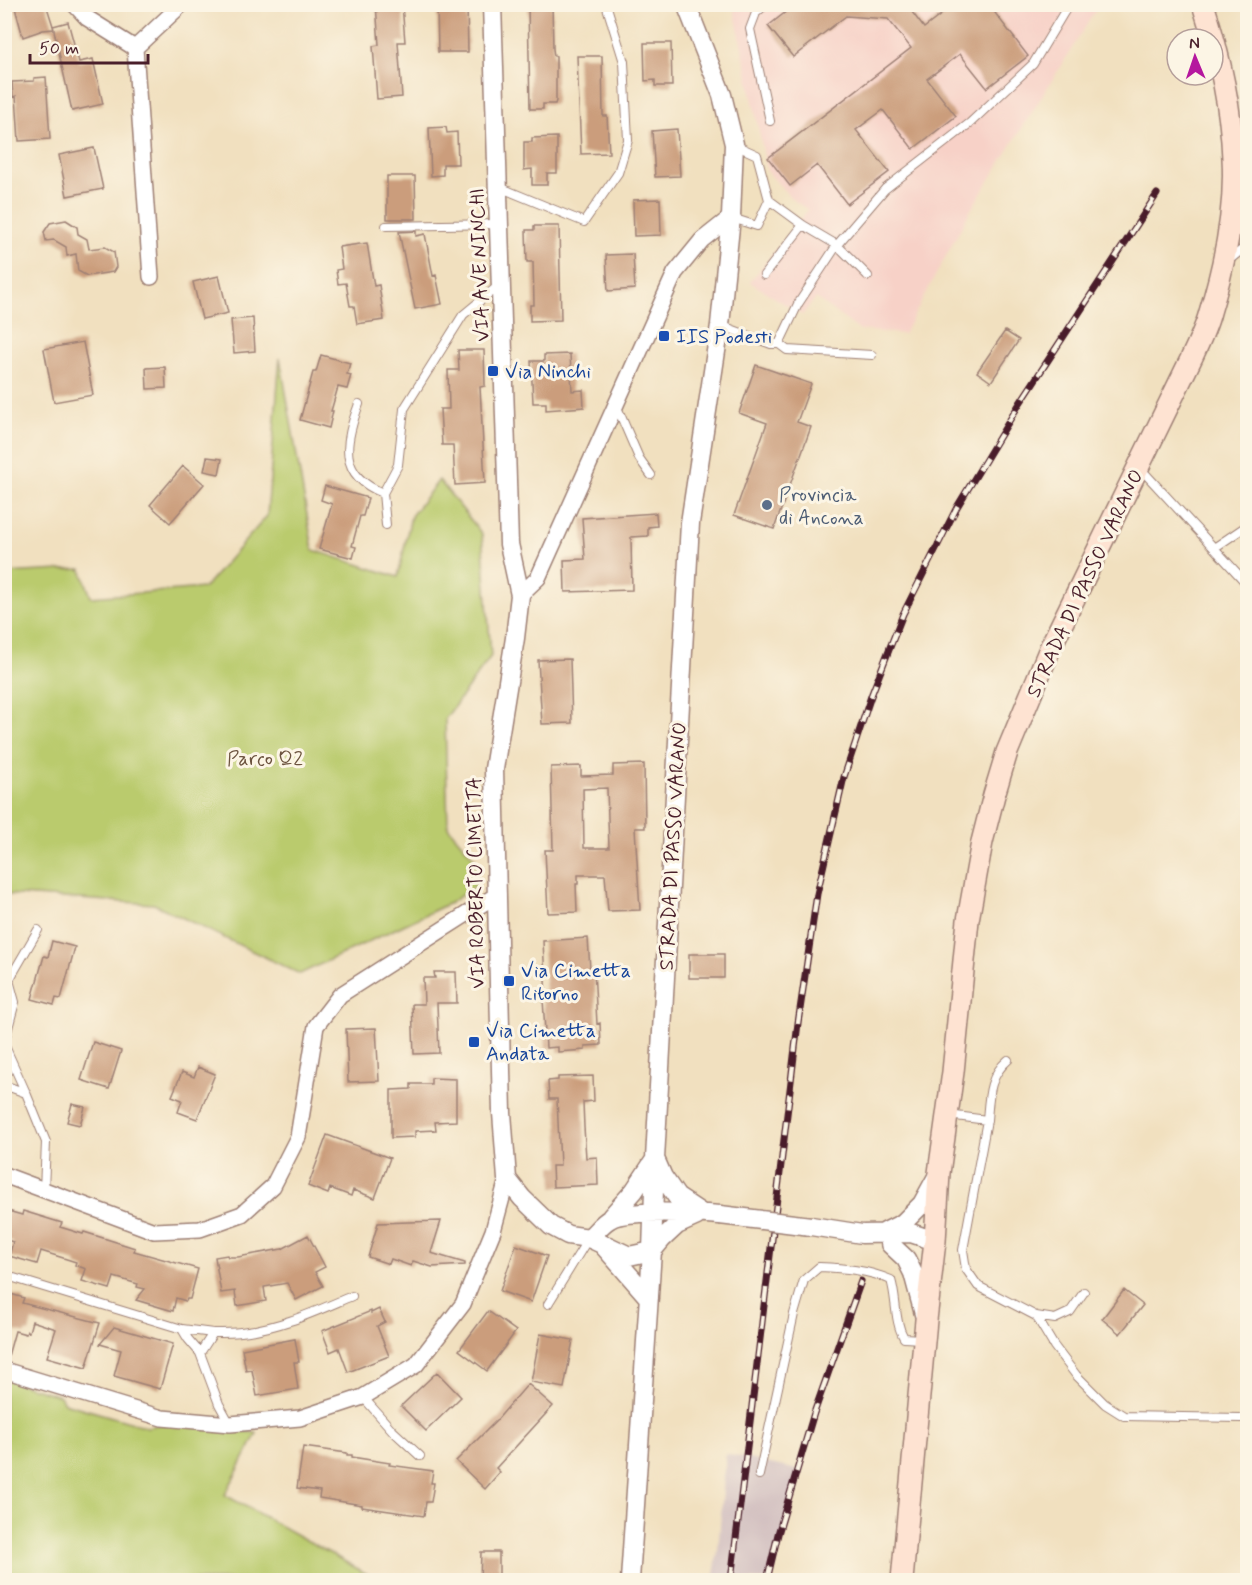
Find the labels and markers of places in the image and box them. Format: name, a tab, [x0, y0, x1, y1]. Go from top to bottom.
place label: IIS Podesti	[676, 324, 772, 351]
marker: IIS Podesti	[657, 329, 671, 343]
place label: Via Ninchi	[505, 359, 591, 386]
marker: Via Ninchi	[486, 364, 500, 378]
place label: Provincia di Ancona	[779, 482, 864, 532]
marker: Provincia di Ancona	[760, 498, 774, 512]
place label: Via Cimetta Ritorno	[521, 958, 631, 1008]
marker: Via Cimetta Ritorno	[502, 974, 516, 988]
place label: Via Cimetta Andata	[486, 1018, 596, 1068]
marker: Via Cimetta Andata	[467, 1035, 481, 1049]

